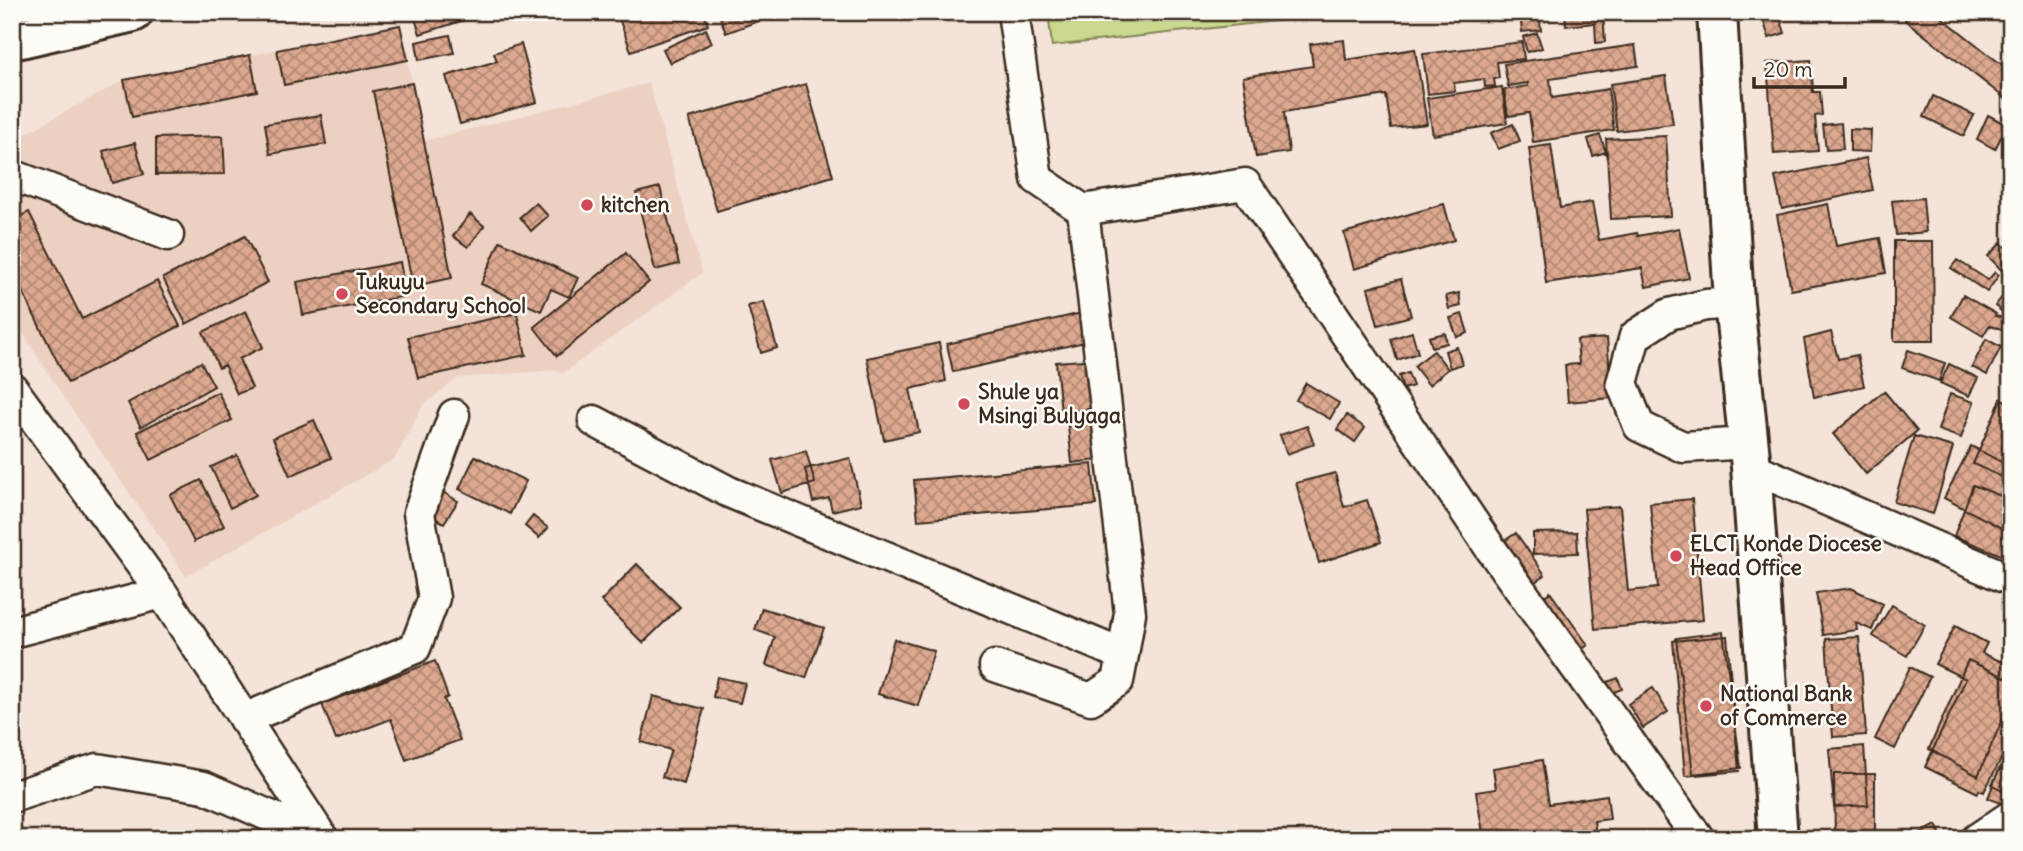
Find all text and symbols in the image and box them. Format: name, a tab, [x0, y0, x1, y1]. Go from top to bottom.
scale bar	[1754, 46, 1844, 90]
text: 20 m	[1764, 56, 1813, 83]
place label: kitchen	[601, 191, 670, 218]
marker: kitchen	[579, 197, 595, 213]
place label: Tukuyu Secondary School	[356, 268, 526, 319]
marker: Tukuyu Secondary School	[334, 286, 350, 302]
place label: Shule ya Msingi Bulyaga	[978, 378, 1121, 429]
marker: Shule ya Msingi Bulyaga	[956, 396, 972, 412]
place label: ELCT Konde Diocese Head Office	[1690, 530, 1882, 581]
marker: ELCT Konde Diocese Head Office	[1668, 548, 1684, 564]
place label: National Bank of Commerce	[1720, 680, 1853, 731]
marker: National Bank of Commerce	[1698, 698, 1714, 714]

